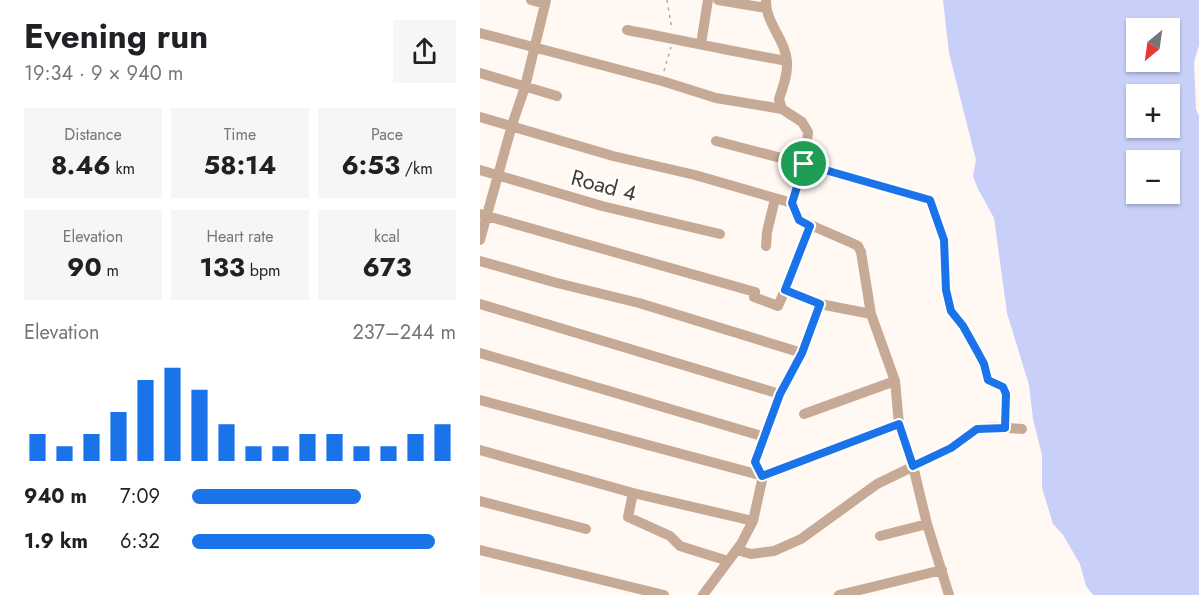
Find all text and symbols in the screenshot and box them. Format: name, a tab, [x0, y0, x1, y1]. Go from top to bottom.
text: Evening run	[24, 13, 208, 60]
north arrow	[1126, 18, 1180, 72]
map controls	[1126, 18, 1180, 204]
button: share	[393, 20, 456, 83]
text: 19:34 · 9 × 940 m	[24, 59, 183, 88]
button: +	[1126, 84, 1180, 138]
text: Distance	[64, 123, 122, 146]
text: Time	[224, 123, 256, 146]
text: Pace	[371, 123, 403, 146]
pin	[778, 138, 829, 189]
text: 8.46	[51, 146, 111, 184]
text: 58:14	[204, 146, 276, 184]
text: 6:53	[341, 146, 400, 184]
icon: arrive	[787, 147, 820, 180]
button: −	[1126, 150, 1180, 204]
text: km	[111, 157, 135, 180]
text: /km	[400, 157, 433, 180]
street label: Road 4	[568, 161, 641, 209]
text: Elevation	[63, 225, 123, 248]
text: Heart rate	[207, 225, 273, 248]
text: kcal	[374, 225, 400, 248]
text: 90	[67, 248, 102, 286]
text: 133	[199, 248, 245, 286]
text: 673	[362, 248, 412, 286]
text: m	[102, 259, 119, 282]
text: bpm	[245, 259, 281, 282]
text: Elevation	[24, 318, 99, 347]
text: 237–244 m	[352, 318, 456, 347]
text: 940 m	[24, 482, 87, 511]
text: 7:09	[120, 482, 160, 511]
text: 1.9 km	[24, 527, 88, 556]
text: 6:32	[120, 527, 160, 556]

